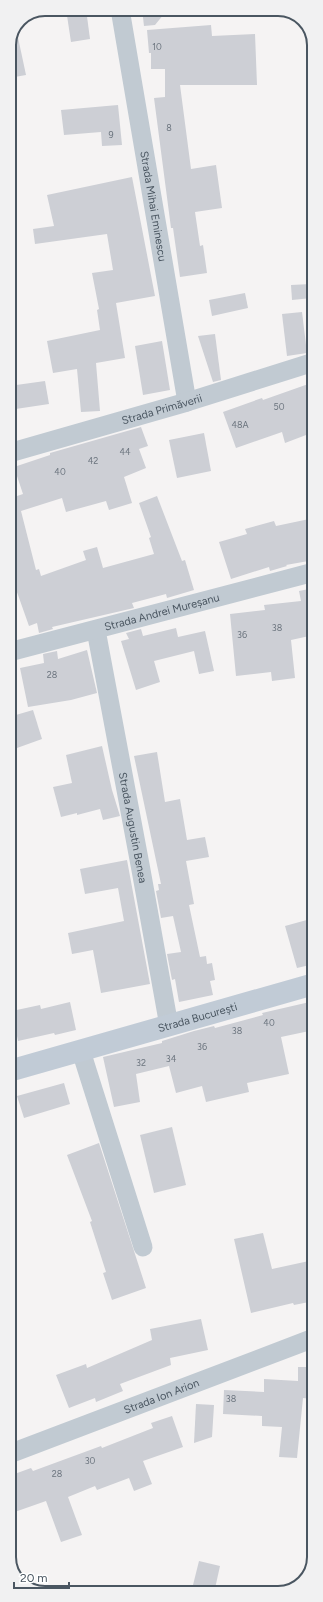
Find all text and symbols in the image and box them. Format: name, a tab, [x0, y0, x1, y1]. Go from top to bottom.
house number: 10	[152, 41, 162, 52]
house number: 8	[166, 122, 172, 133]
house number: 9	[108, 129, 114, 140]
street label: Strada Mihai Eminescu	[138, 150, 169, 262]
street label: Strada Primăverii	[120, 391, 204, 427]
house number: 50	[274, 401, 285, 412]
house number: 48A	[231, 419, 249, 430]
house number: 44	[119, 446, 131, 457]
house number: 42	[88, 455, 98, 466]
house number: 40	[54, 466, 66, 477]
street label: Strada Andrei Mureșanu	[103, 591, 221, 633]
house number: 38	[272, 622, 283, 633]
house number: 36	[237, 629, 247, 640]
house number: 28	[47, 669, 58, 680]
street label: Strada Augustin Benea	[116, 771, 150, 884]
street label: Strada București	[156, 1000, 239, 1035]
house number: 40	[263, 1017, 275, 1028]
house number: 38	[232, 1025, 243, 1036]
house number: 36	[197, 1041, 207, 1052]
house number: 34	[166, 1053, 177, 1064]
house number: 32	[136, 1057, 146, 1068]
street label: Strada Ion Arion	[122, 1376, 201, 1416]
house number: 38	[226, 1393, 237, 1404]
house number: 30	[85, 1455, 96, 1466]
house number: 28	[52, 1468, 63, 1479]
scale bar	[14, 1564, 69, 1590]
text: 20 m	[20, 1571, 48, 1585]

